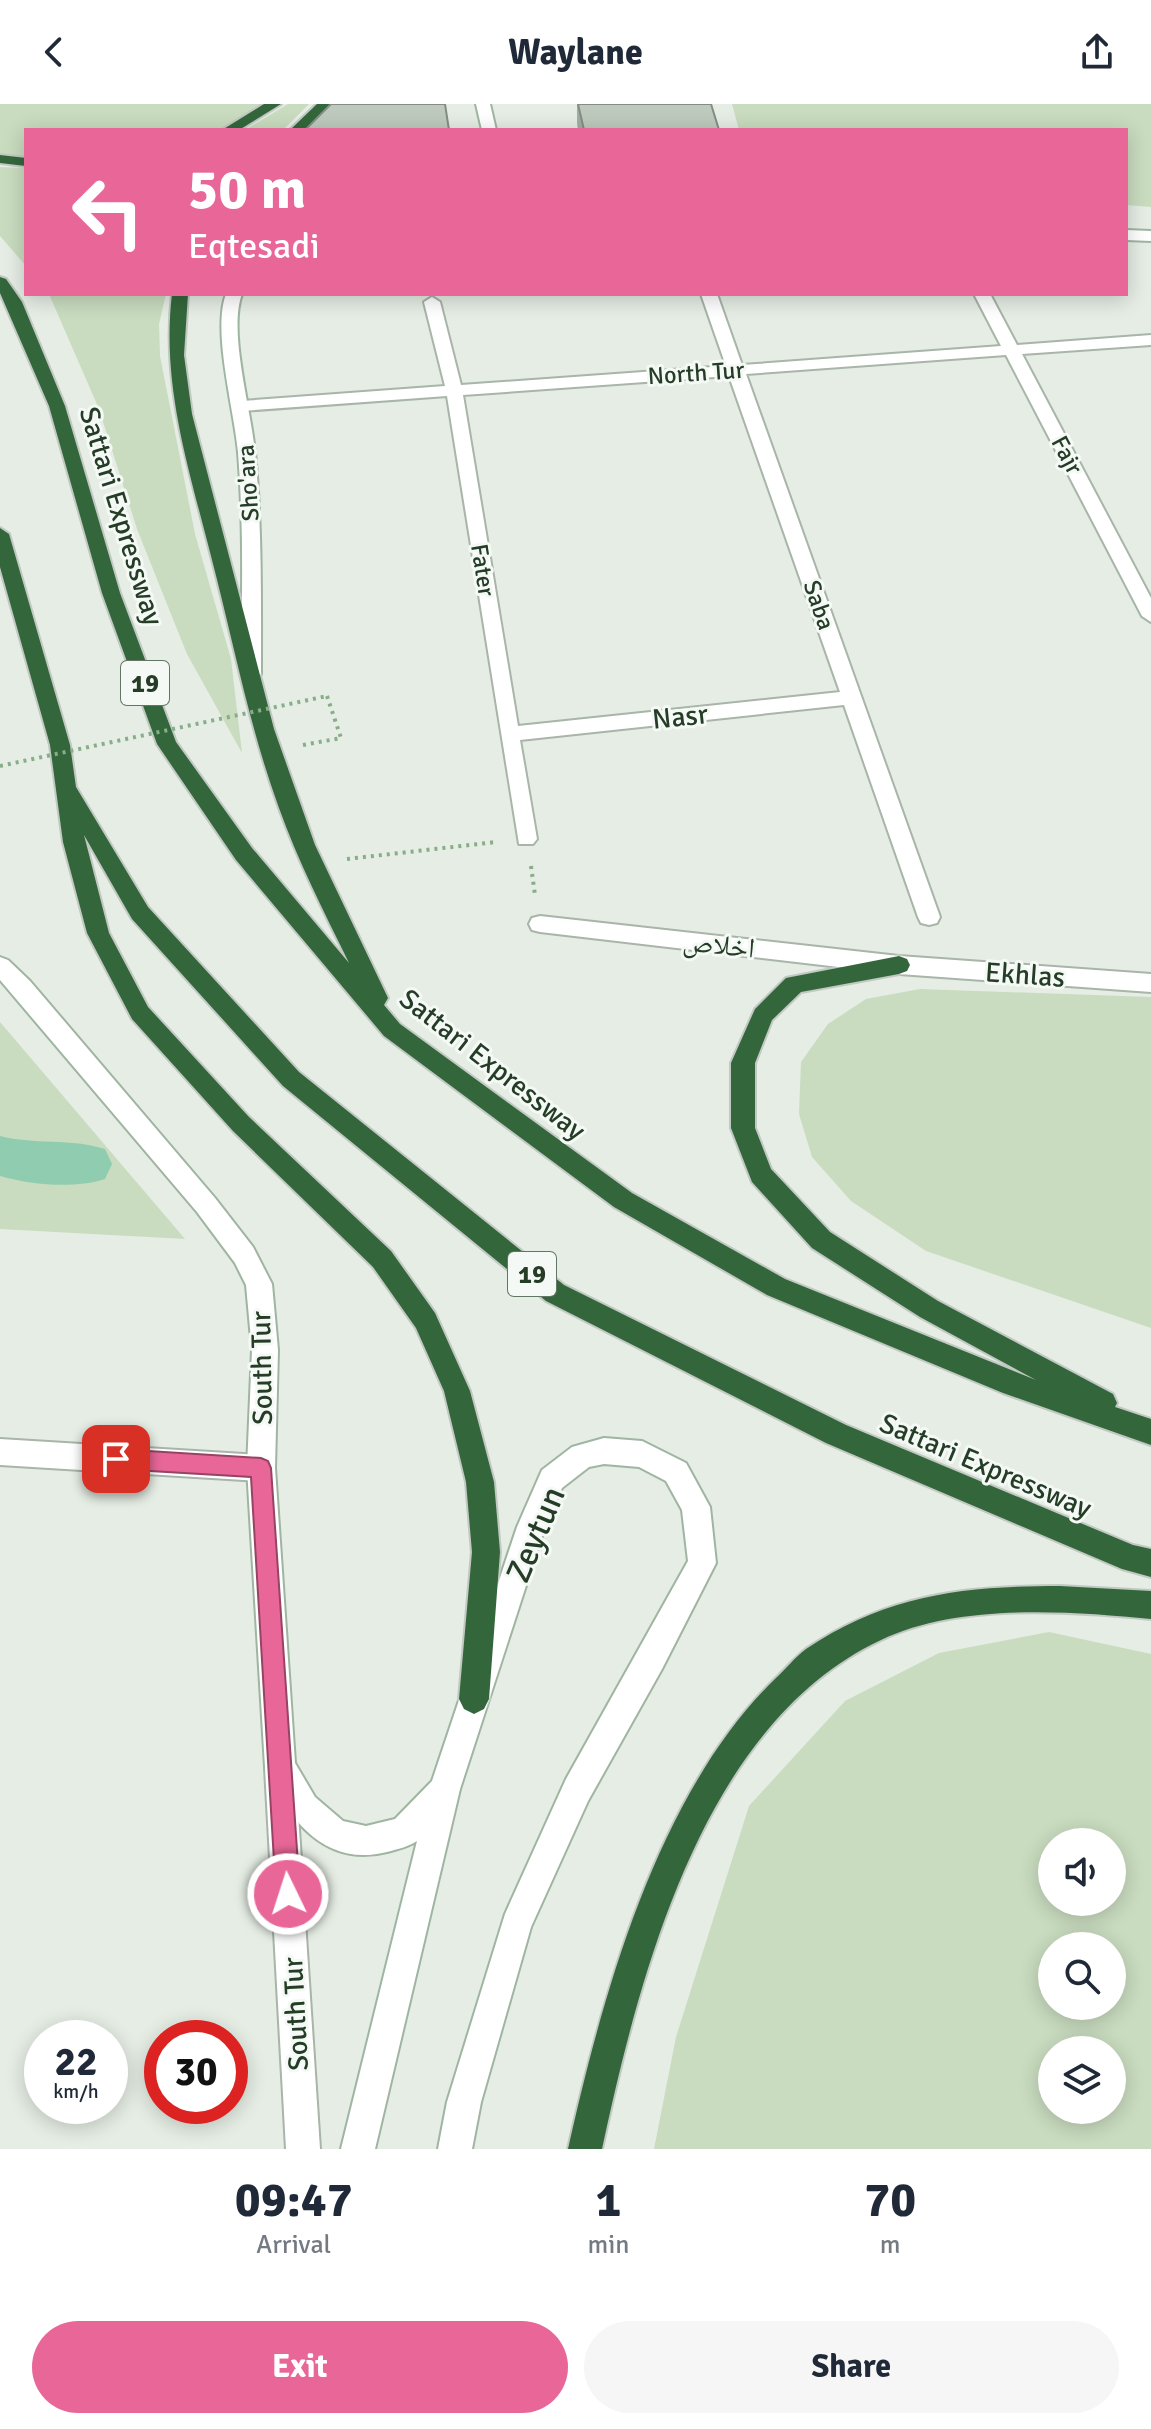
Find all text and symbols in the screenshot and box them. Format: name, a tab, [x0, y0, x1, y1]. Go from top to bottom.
icon: back	[32, 30, 76, 74]
text: Waylane	[508, 30, 643, 75]
icon: share	[1075, 30, 1119, 74]
text: 50 m	[188, 155, 306, 224]
icon: left	[56, 160, 160, 264]
text: Eqtesadi	[188, 224, 320, 269]
street label: North Tur	[647, 355, 745, 391]
street label: Sattari Expressway	[72, 403, 170, 630]
street label: Fajr	[1044, 431, 1090, 480]
street label: Sho'ara	[230, 444, 266, 522]
street label: Fater	[464, 542, 502, 599]
street label: Saba	[797, 576, 841, 634]
road number: 19	[121, 661, 169, 705]
street label: Nasr	[651, 697, 710, 737]
street label: اخلاص	[681, 924, 757, 966]
street label: Ekhlas	[984, 955, 1066, 995]
street label: Sattari Expressway	[393, 982, 592, 1148]
road number: 19	[508, 1252, 556, 1296]
street label: South Tur	[244, 1310, 280, 1425]
street label: Sattari Expressway	[875, 1406, 1097, 1526]
pin	[82, 1425, 150, 1493]
icon: arrive	[94, 1437, 138, 1481]
street label: Zeytun	[497, 1480, 575, 1589]
map controls	[1038, 1828, 1126, 2124]
button: sound	[1038, 1828, 1126, 1916]
position arrow	[246, 1852, 330, 1936]
button: search	[1038, 1932, 1126, 2020]
street label: South Tur	[276, 1956, 316, 2072]
speed limit sign: 30	[144, 2020, 248, 2124]
button: layers	[1038, 2036, 1126, 2124]
text: 22	[54, 2037, 98, 2087]
text: km/h	[53, 2079, 99, 2104]
text: 09:47	[235, 2171, 353, 2230]
text: 1	[596, 2171, 621, 2230]
text: 70	[864, 2171, 916, 2230]
text: Arrival	[256, 2229, 331, 2261]
text: min	[588, 2229, 629, 2261]
text: m	[880, 2229, 901, 2261]
button: Exit	[32, 2321, 568, 2413]
button: Share	[584, 2321, 1119, 2413]

